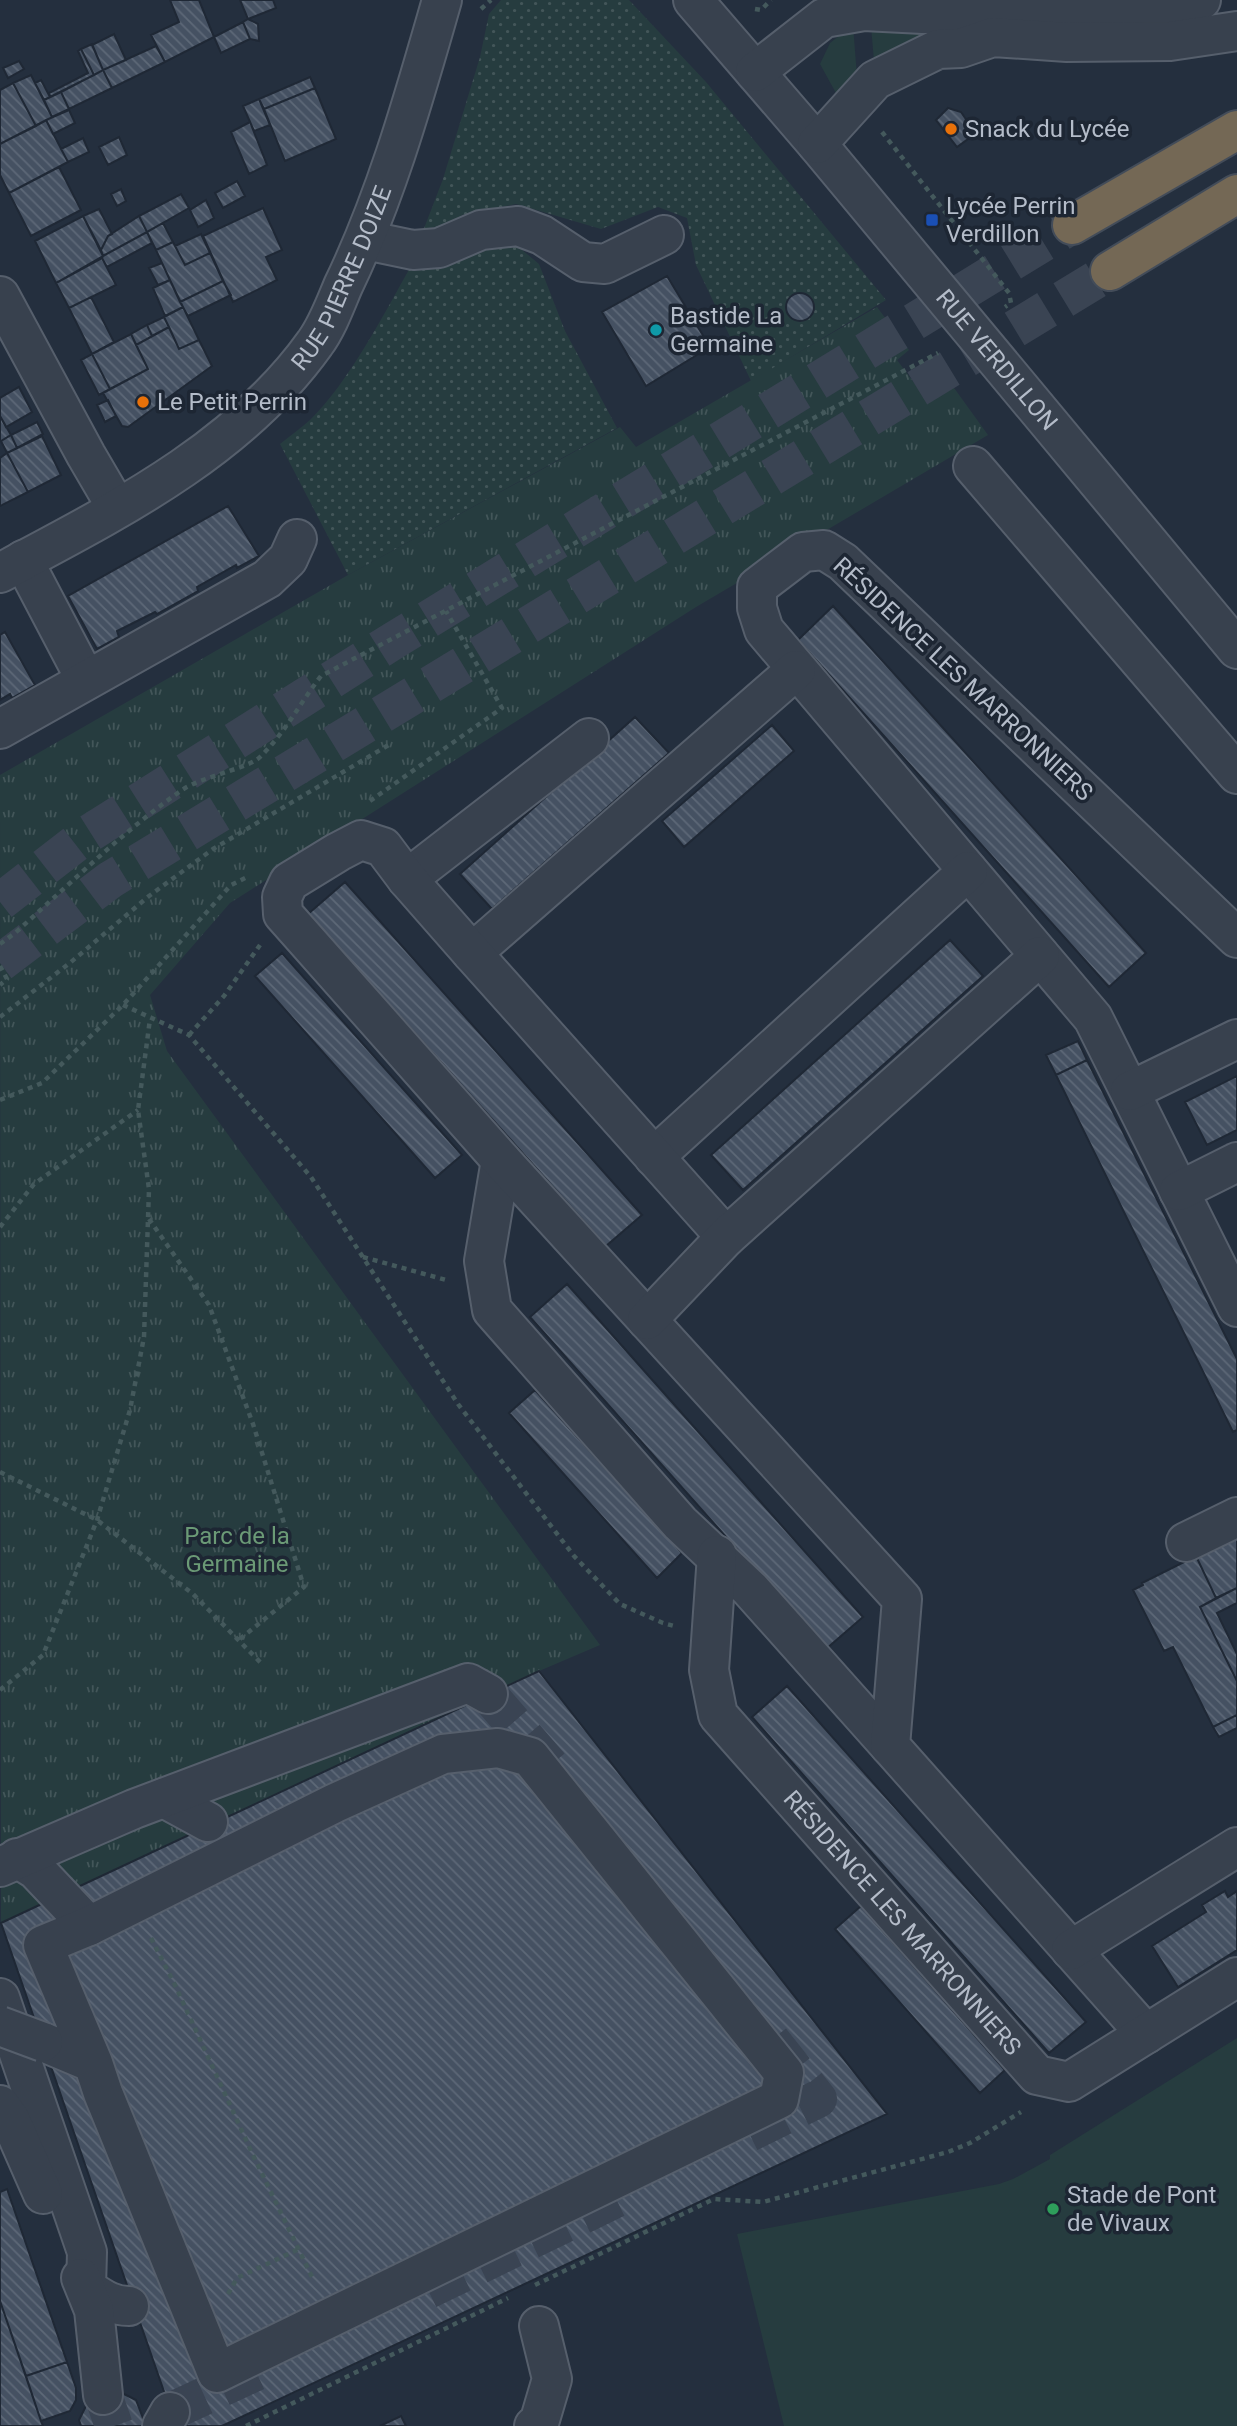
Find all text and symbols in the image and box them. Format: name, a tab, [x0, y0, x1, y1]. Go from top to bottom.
place label: Snack du Lycée	[965, 115, 1130, 143]
marker: Snack du Lycée	[943, 121, 959, 137]
street label: RUE PIERRE DOIZE	[286, 182, 397, 376]
place label: Lycée Perrin Verdillon	[946, 192, 1076, 248]
marker: Lycée Perrin Verdillon	[924, 212, 940, 228]
street label: RUE VERDILLON	[930, 284, 1063, 436]
place label: Bastide La Germaine	[670, 302, 782, 358]
marker: Bastide La Germaine	[648, 322, 664, 338]
place label: Le Petit Perrin	[157, 388, 307, 416]
marker: Le Petit Perrin	[135, 394, 151, 410]
street label: RÉSIDENCE LES MARRONNIERS	[828, 551, 1098, 807]
park label: Parc de la Germaine	[184, 1522, 290, 1578]
street label: RÉSIDENCE LES MARRONNIERS	[778, 1785, 1027, 2061]
place label: Stade de Pont de Vivaux	[1067, 2181, 1217, 2237]
marker: Stade de Pont de Vivaux	[1045, 2201, 1061, 2217]

